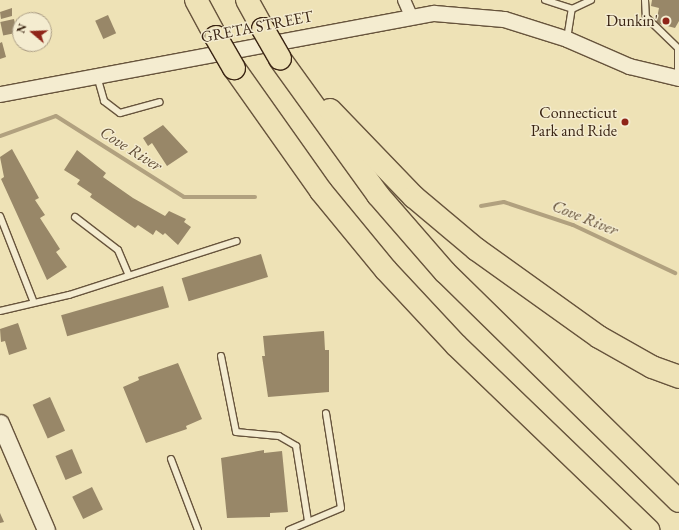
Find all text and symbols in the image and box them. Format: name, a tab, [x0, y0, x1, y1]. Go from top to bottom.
street label: GRETA STREET	[199, 7, 315, 47]
place label: Dunkin'	[606, 11, 658, 31]
north arrow	[12, 12, 52, 52]
marker: Dunkin'	[661, 16, 671, 26]
text: N	[14, 22, 30, 35]
place label: Connecticut Park and Ride	[531, 103, 617, 141]
marker: Connecticut Park and Ride	[620, 117, 630, 127]
water label: Cove River	[96, 122, 166, 176]
water label: Cove River	[549, 196, 621, 240]

